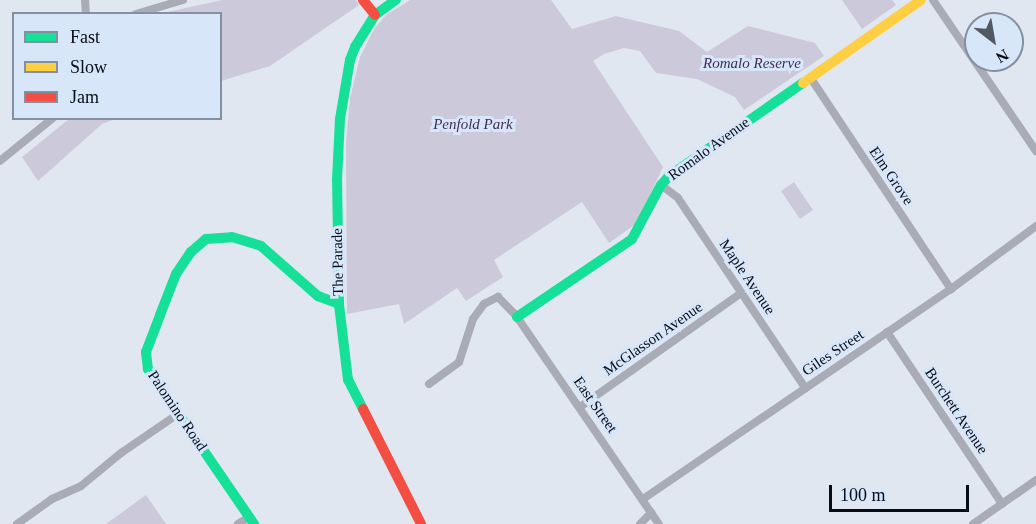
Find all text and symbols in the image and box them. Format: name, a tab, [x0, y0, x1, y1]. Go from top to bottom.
legend	[12, 12, 222, 120]
north arrow	[964, 12, 1024, 72]
text: Fast	[70, 27, 100, 47]
text: N	[993, 46, 1012, 66]
park label: Romalo Reserve	[703, 55, 801, 73]
text: Slow	[70, 57, 107, 77]
text: Jam	[70, 87, 99, 107]
street label: Romalo Avenue	[665, 113, 753, 185]
park label: Penfold Park	[433, 116, 513, 134]
street label: Elm Grove	[865, 144, 917, 208]
street label: The Parade	[328, 228, 348, 296]
street label: Maple Avenue	[715, 236, 779, 318]
street label: McGlasson Avenue	[600, 298, 706, 380]
street label: Giles Street	[799, 326, 867, 380]
street label: Burchett Avenue	[920, 364, 992, 458]
street label: Palomino Road	[144, 367, 210, 455]
street label: East Street	[569, 373, 621, 437]
scale bar	[832, 473, 972, 511]
text: 100 m	[840, 485, 886, 505]

